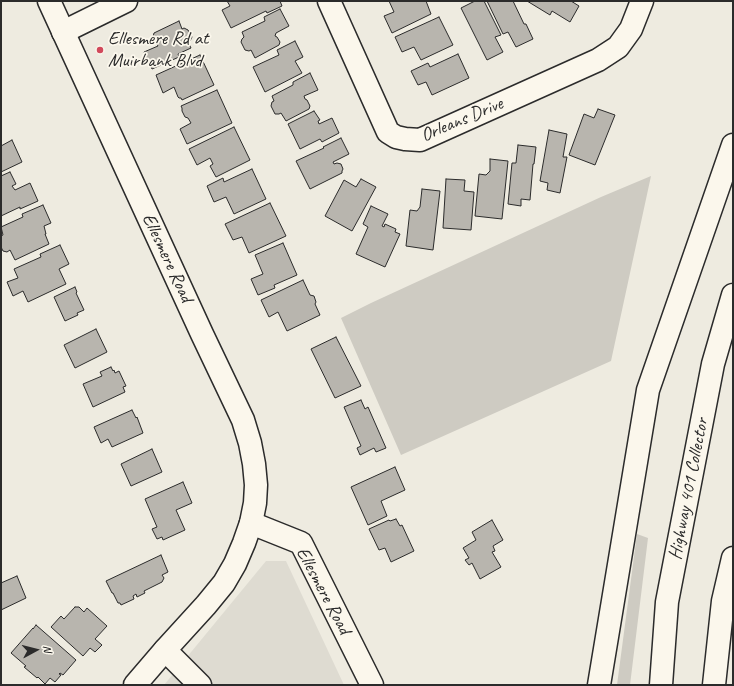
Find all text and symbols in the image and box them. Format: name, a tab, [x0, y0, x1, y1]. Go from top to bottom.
place label: Ellesmere Rd at Muirbank Blvd	[108, 28, 208, 72]
marker: Ellesmere Rd at Muirbank Blvd	[95, 45, 105, 55]
street label: Orleans Drive	[417, 93, 507, 147]
street label: Ellesmere Road	[137, 210, 197, 306]
street label: Highway 401 Collector	[664, 416, 714, 562]
street label: Ellesmere Road	[291, 544, 355, 638]
north arrow	[16, 630, 56, 670]
text: N	[41, 644, 55, 653]

